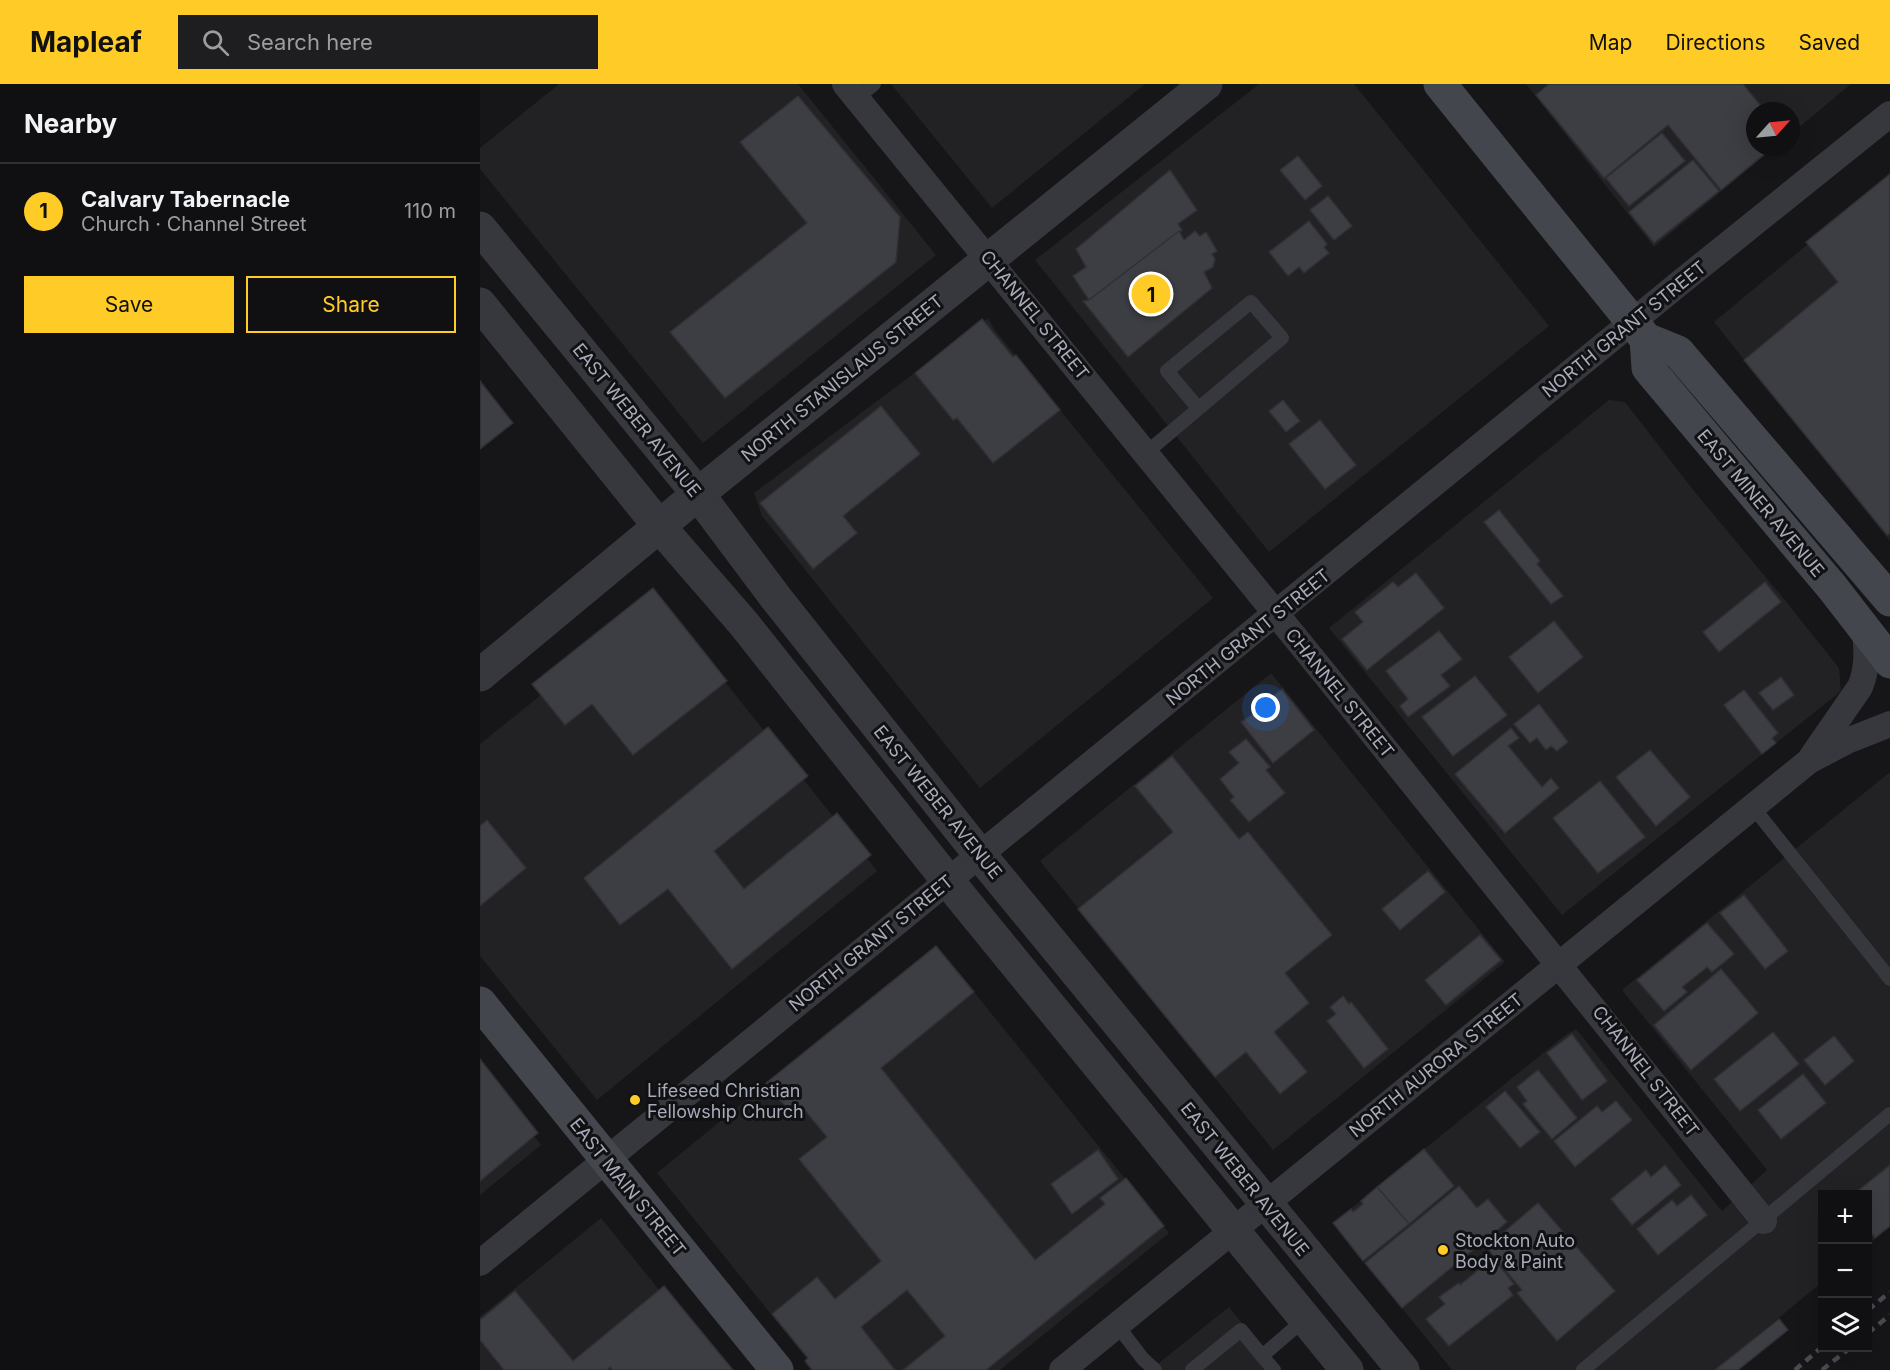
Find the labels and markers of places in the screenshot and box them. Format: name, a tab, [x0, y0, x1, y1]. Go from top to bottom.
pin: 1	[1132, 272, 1170, 316]
place label: Lifeseed Christian Fellowship Church	[647, 1080, 804, 1122]
marker: Lifeseed Christian Fellowship Church	[628, 1093, 642, 1107]
place label: Stockton Auto Body & Paint	[1455, 1230, 1575, 1272]
marker: Stockton Auto Body & Paint	[1436, 1243, 1450, 1257]

